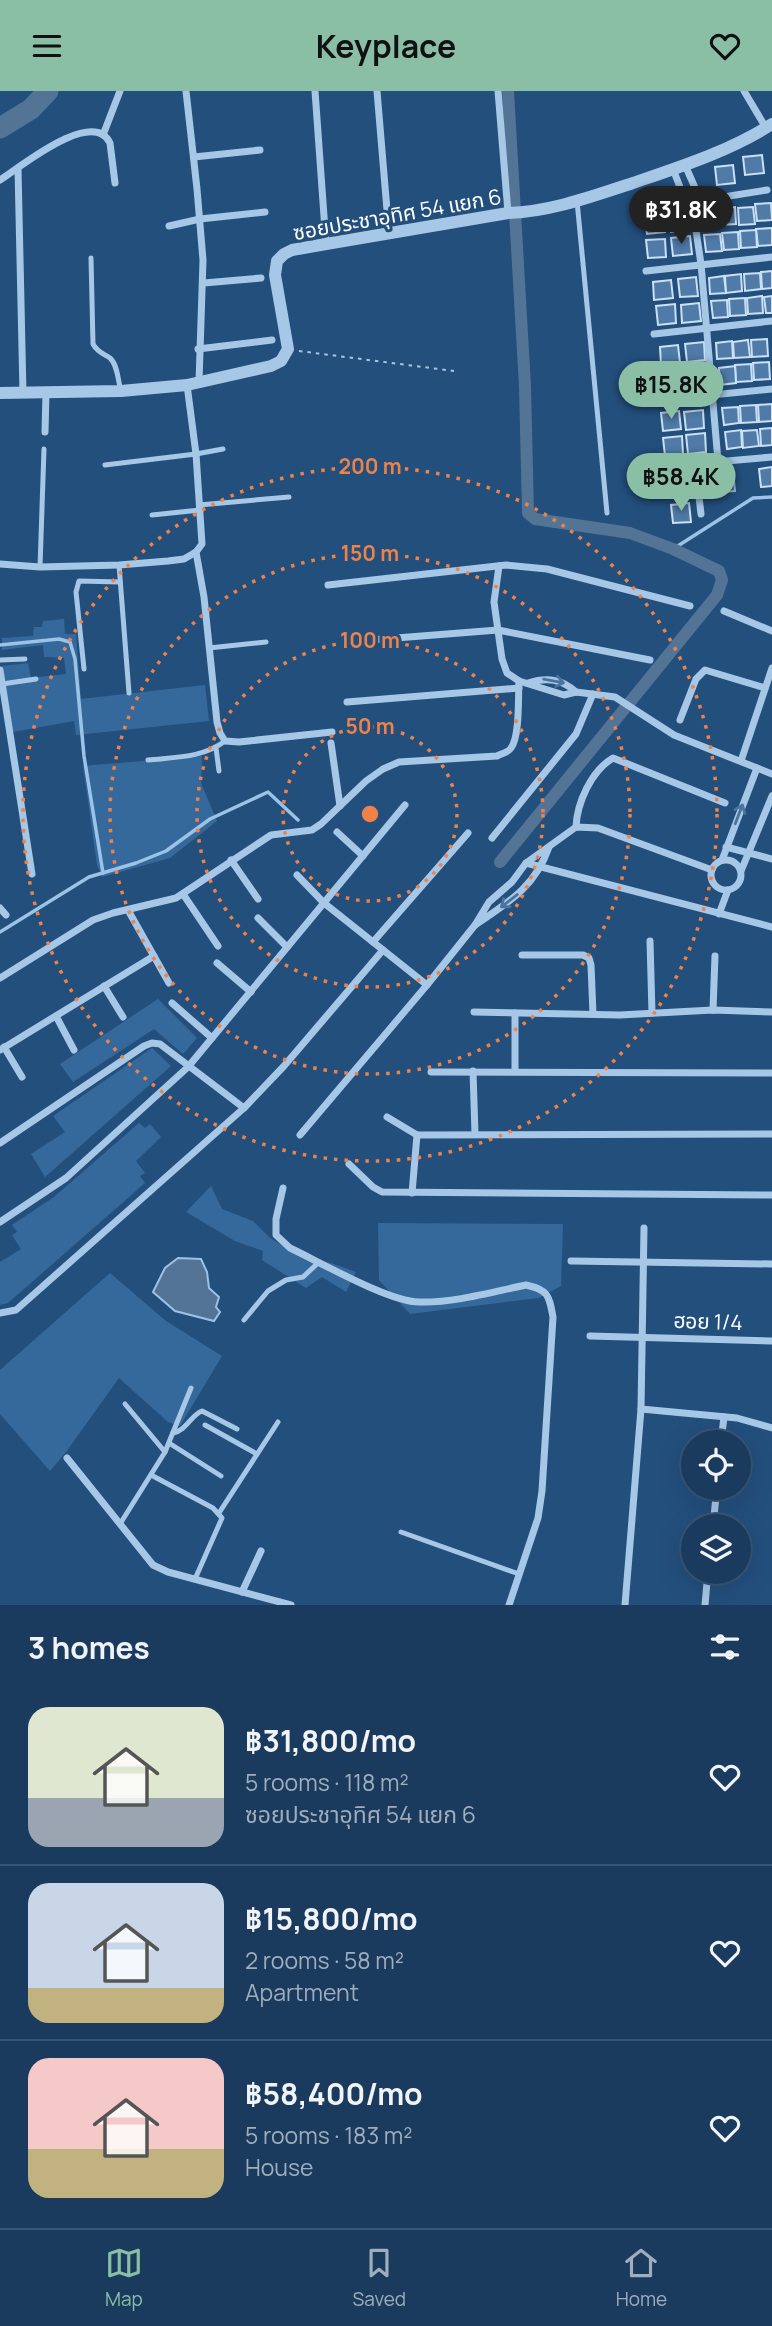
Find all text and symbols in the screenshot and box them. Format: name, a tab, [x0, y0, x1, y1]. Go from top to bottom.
text: Keyplace	[316, 24, 456, 68]
icon: menu	[28, 27, 66, 65]
icon: heart	[706, 27, 744, 65]
street label: ซอยประชาอุทิศ 54 แยก 6	[291, 182, 503, 246]
pin: ฿31.8K	[624, 187, 738, 246]
text: ฿31.8K	[645, 193, 717, 225]
pin: ฿15.8K	[614, 361, 728, 421]
text: ฿15.8K	[635, 368, 707, 400]
text: 200 m	[338, 452, 402, 480]
pin: ฿58.4K	[624, 453, 738, 513]
text: ฿58.4K	[643, 460, 719, 492]
text: 150 m	[341, 539, 399, 567]
text: 100 m	[340, 626, 400, 654]
one-way arrow	[542, 675, 565, 688]
text: 50 m	[345, 712, 395, 740]
centre of rings	[358, 802, 382, 826]
one-way arrow	[734, 804, 747, 825]
one-way arrow	[501, 893, 519, 908]
street label: ฮอย 1/4	[673, 1306, 743, 1336]
map controls	[681, 1430, 751, 1584]
button: locate	[681, 1430, 751, 1500]
button: layers	[681, 1514, 751, 1584]
text: 3 homes	[28, 1627, 150, 1668]
icon: filters	[706, 1628, 744, 1666]
text: ฿31,800/mo	[245, 1720, 416, 1761]
icon: home	[84, 1735, 168, 1819]
icon: heart	[706, 1758, 744, 1796]
text: 5 rooms · 118 m²	[245, 1766, 409, 1798]
text: ซอยประชาอุทิศ 54 แยก 6	[245, 1798, 476, 1830]
text: ฿15,800/mo	[245, 1898, 417, 1939]
icon: home	[84, 1911, 168, 1995]
icon: heart	[706, 1934, 744, 1972]
text: 2 rooms · 58 m²	[245, 1944, 404, 1976]
text: Apartment	[245, 1976, 359, 2008]
text: ฿58,400/mo	[245, 2073, 423, 2114]
icon: home	[84, 2086, 168, 2170]
icon: heart	[706, 2109, 744, 2147]
text: 5 rooms · 183 m²	[245, 2119, 412, 2151]
text: House	[245, 2151, 314, 2183]
tab: Map	[105, 2244, 143, 2312]
tab: Saved	[353, 2244, 406, 2312]
tab: Home	[616, 2244, 667, 2312]

